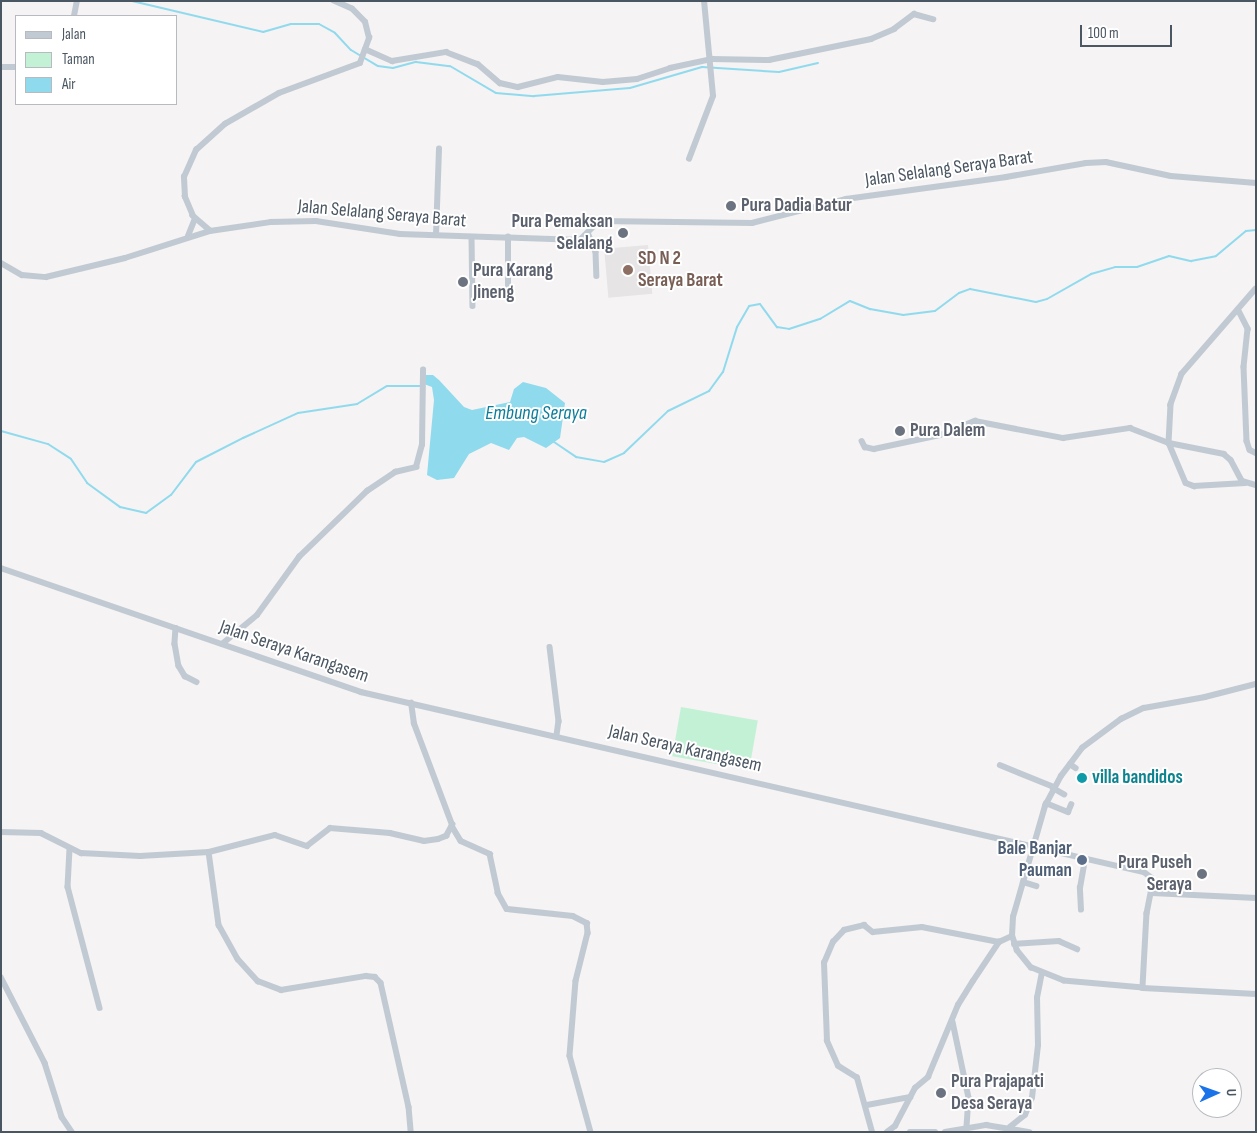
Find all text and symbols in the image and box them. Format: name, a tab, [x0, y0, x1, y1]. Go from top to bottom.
legend	[15, 15, 178, 105]
scale bar	[1082, 15, 1174, 47]
text: 100 m	[1088, 24, 1119, 43]
text: Jalan	[62, 25, 86, 44]
text: Taman	[62, 50, 95, 69]
text: Air	[62, 75, 76, 94]
street label: Jalan Selalang Seraya Barat	[864, 146, 1034, 192]
street label: Jalan Selalang Seraya Barat	[297, 195, 467, 233]
place label: Pura Dadia Batur	[741, 195, 852, 217]
marker: Pura Dadia Batur	[725, 200, 737, 212]
place label: Pura Pemaksan Selalang	[511, 211, 613, 255]
marker: Pura Pemaksan Selalang	[617, 227, 629, 239]
place label: SD N 2 Seraya Barat	[638, 248, 723, 292]
place label: Pura Karang Jineng	[473, 260, 553, 304]
marker: SD N 2 Seraya Barat	[622, 264, 634, 276]
marker: Pura Karang Jineng	[457, 276, 469, 288]
water label: Embung Seraya	[485, 401, 587, 425]
place label: Pura Dalem	[910, 420, 985, 442]
marker: Pura Dalem	[894, 425, 906, 437]
street label: Jalan Seraya Karangasem	[216, 616, 372, 688]
street label: Jalan Seraya Karangasem	[606, 720, 764, 778]
place label: villa bandidos	[1092, 767, 1183, 789]
marker: villa bandidos	[1076, 772, 1088, 784]
place label: Bale Banjar Pauman	[997, 838, 1072, 882]
place label: Pura Puseh Seraya	[1118, 852, 1192, 896]
marker: Bale Banjar Pauman	[1076, 854, 1088, 866]
marker: Pura Puseh Seraya	[1196, 868, 1208, 880]
north arrow	[1192, 1068, 1242, 1118]
place label: Pura Prajapati Desa Seraya	[951, 1071, 1044, 1115]
marker: Pura Prajapati Desa Seraya	[935, 1087, 947, 1099]
text: U	[1223, 1089, 1240, 1096]

